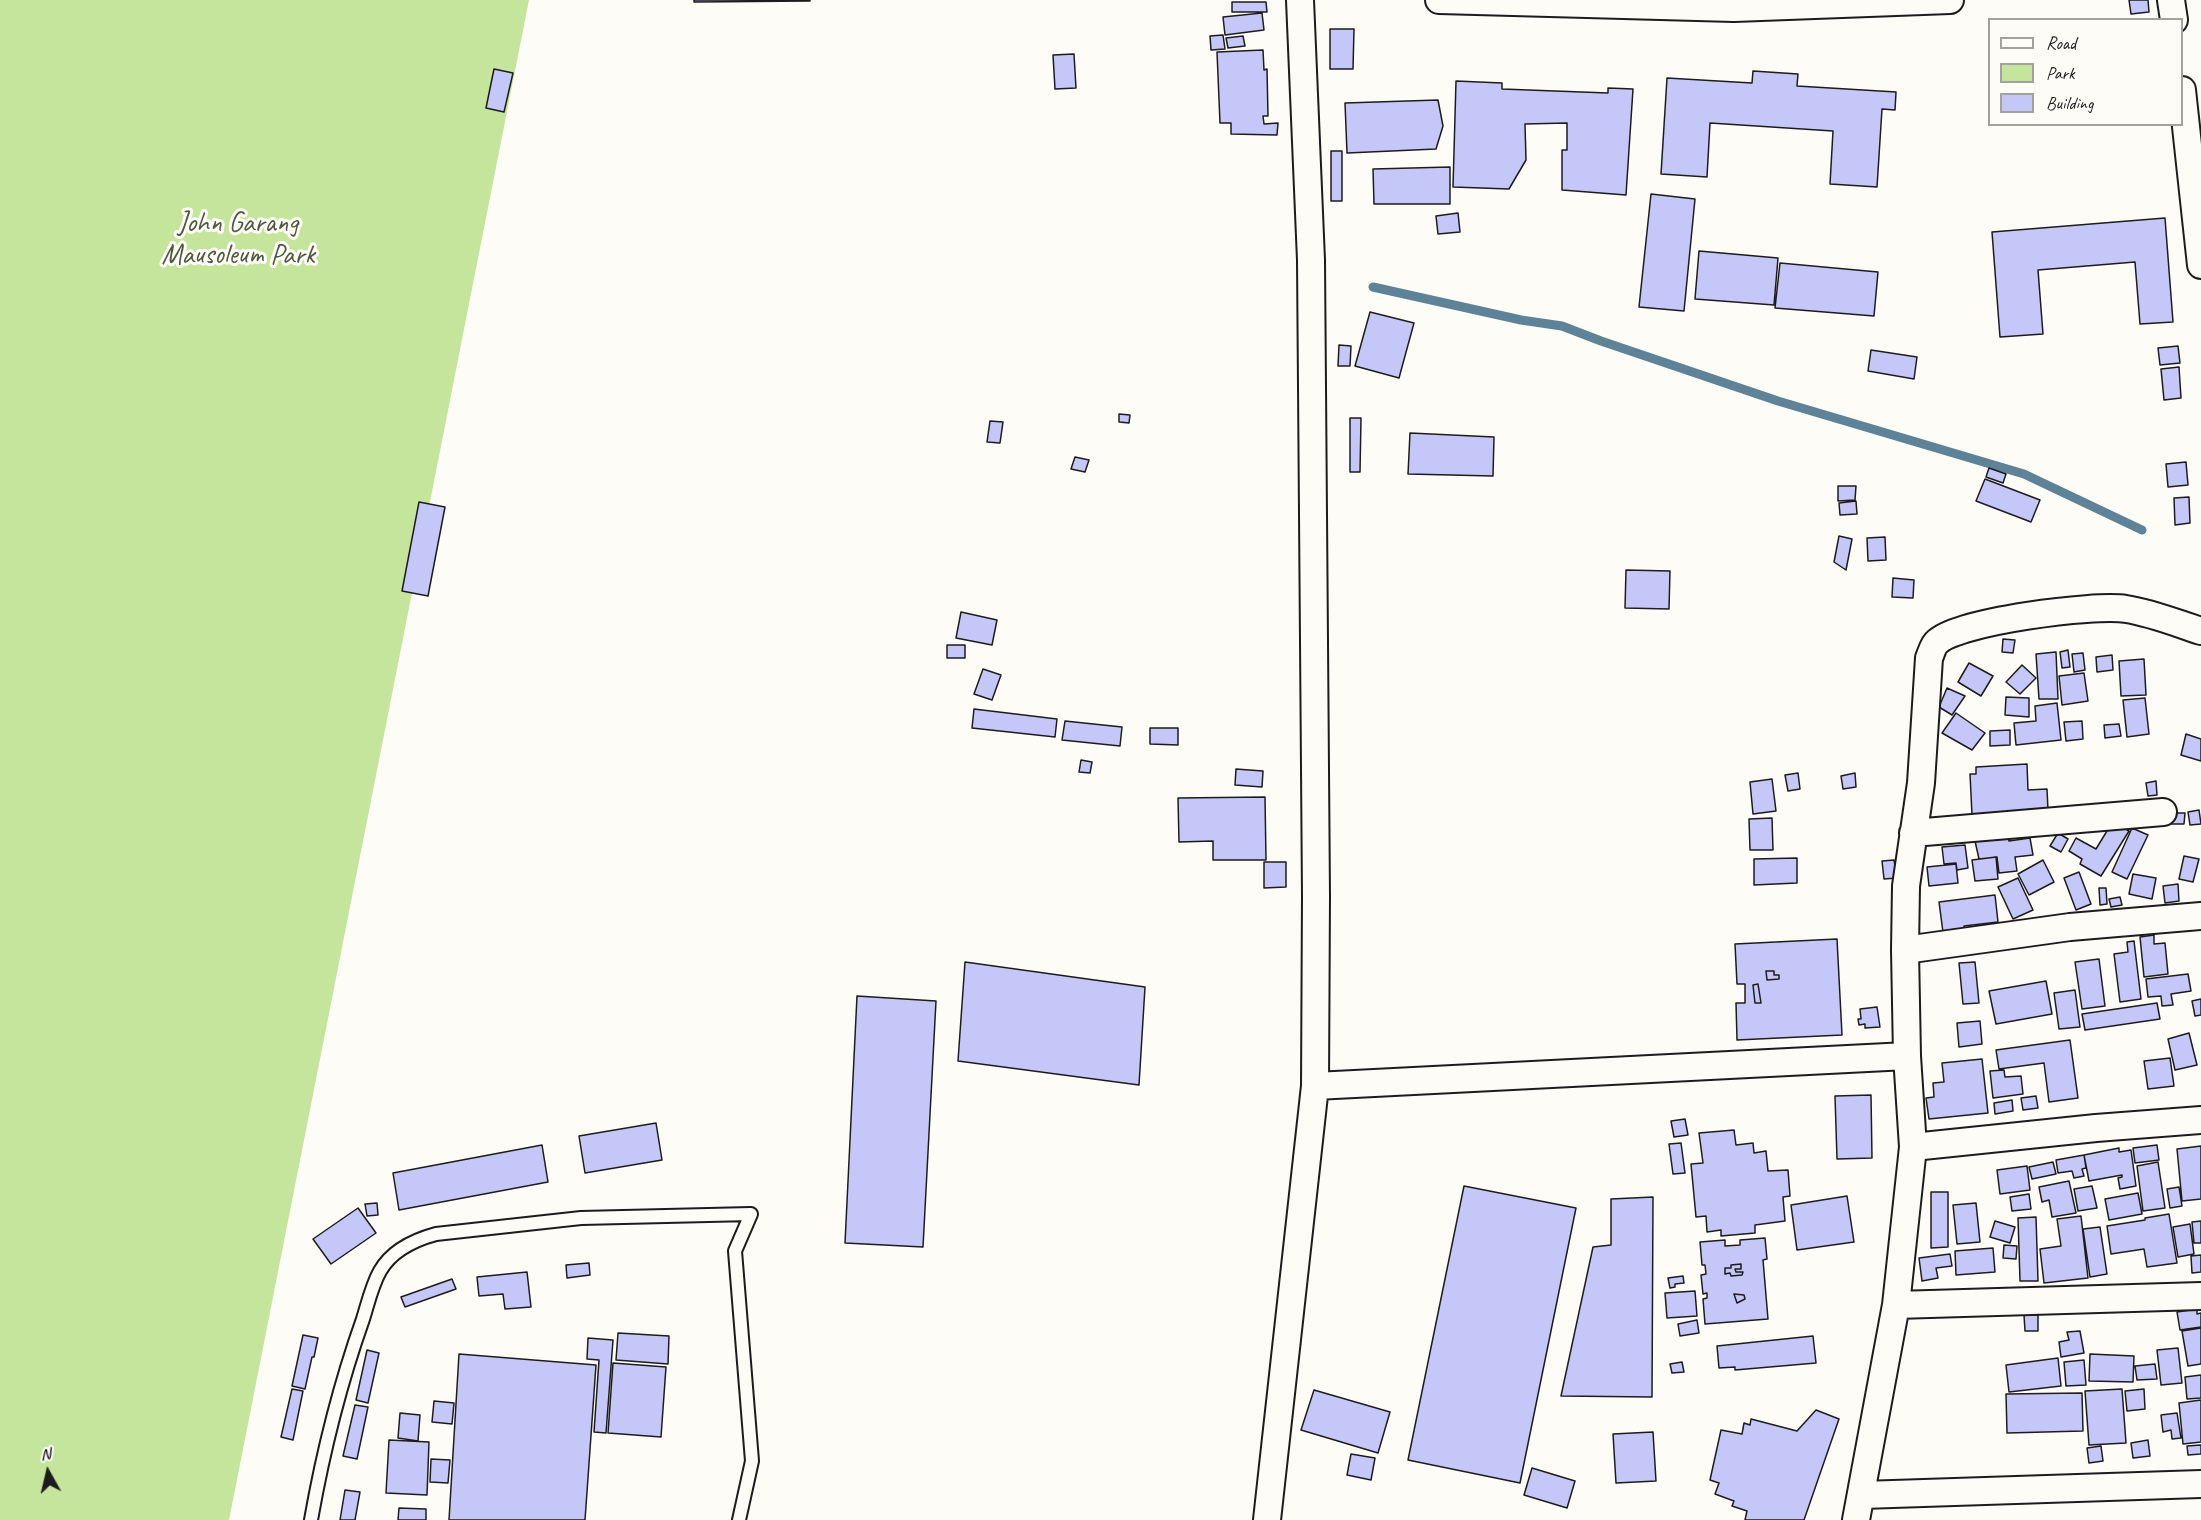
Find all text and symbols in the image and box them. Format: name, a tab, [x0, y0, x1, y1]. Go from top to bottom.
legend	[1988, 18, 2183, 126]
text: Road	[2046, 32, 2076, 54]
text: Park	[2046, 62, 2075, 84]
text: Building	[2046, 92, 2093, 114]
park label: John Garang Mausoleum Park	[161, 207, 315, 273]
north arrow	[18, 1442, 78, 1502]
text: N	[39, 1444, 52, 1465]

